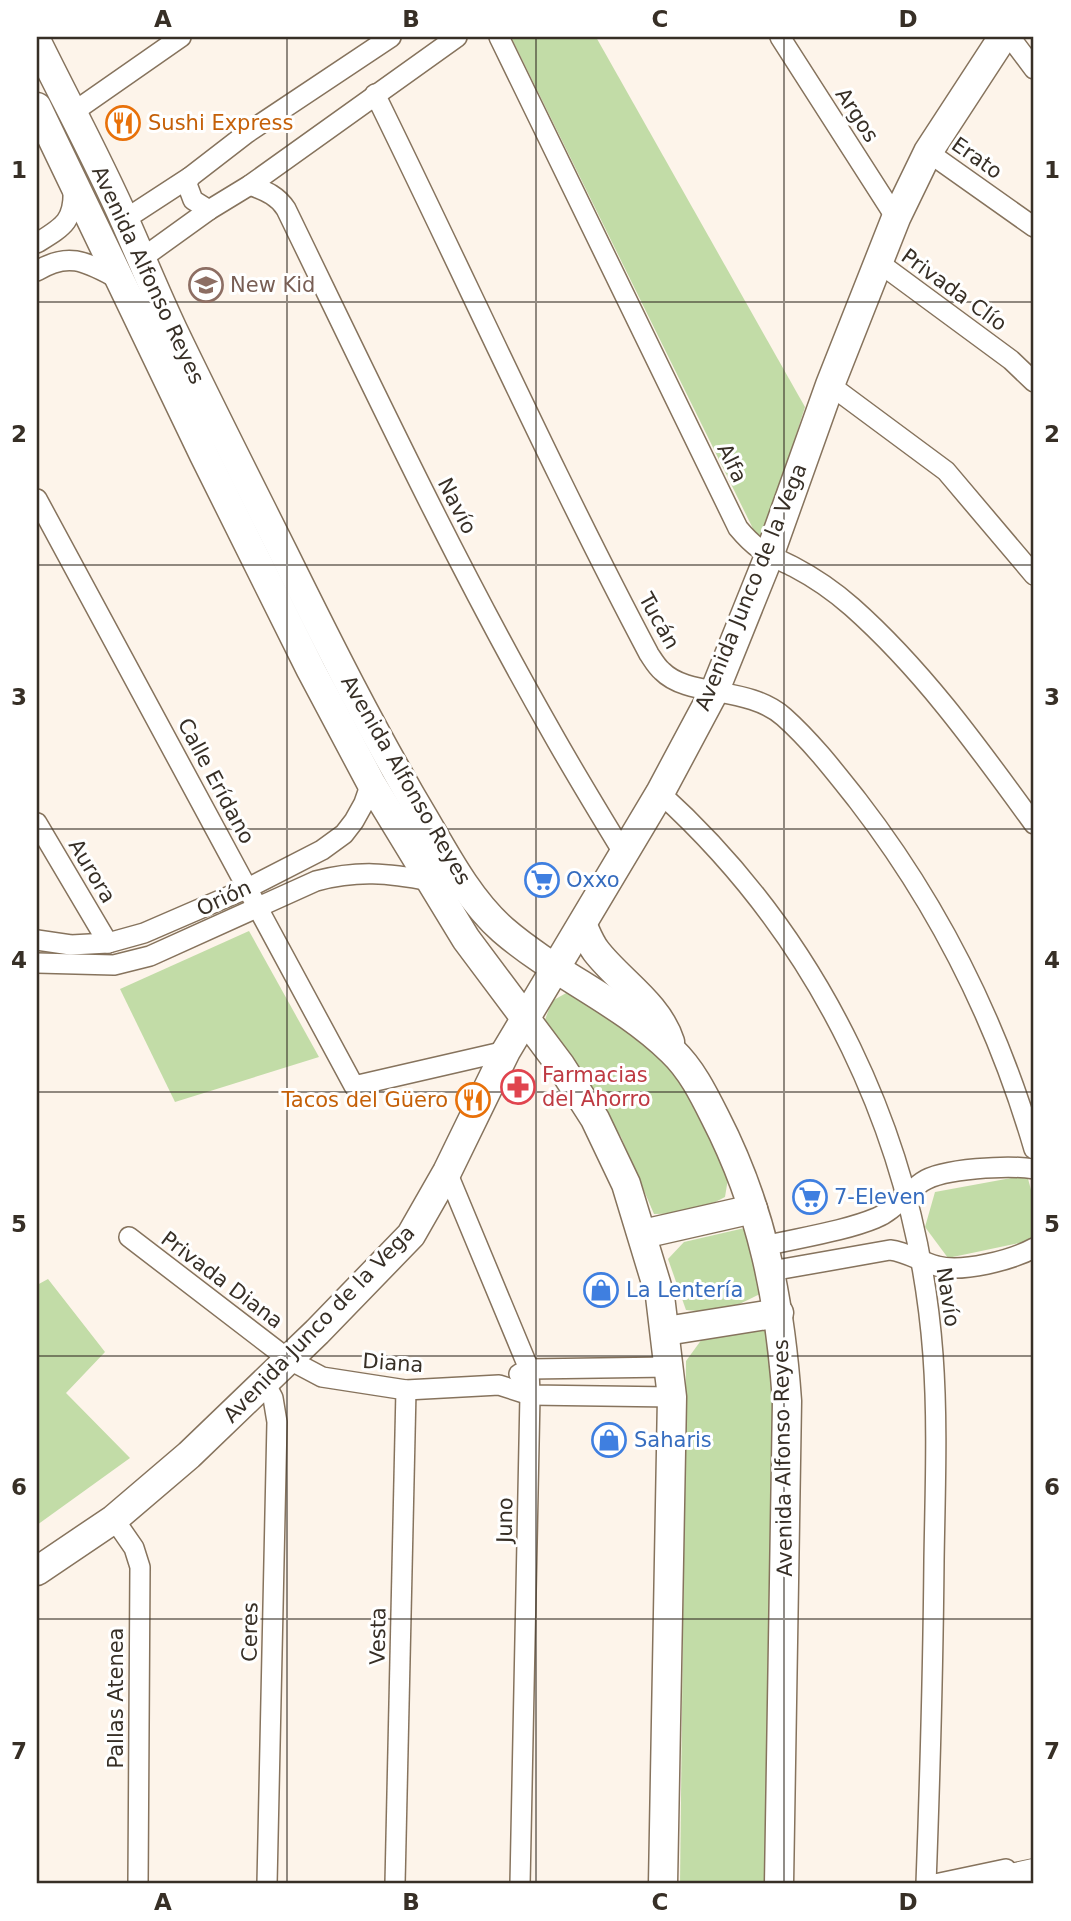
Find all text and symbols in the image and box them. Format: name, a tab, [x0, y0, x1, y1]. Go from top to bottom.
text: A	[154, 6, 172, 32]
text: B	[402, 6, 420, 32]
text: C	[652, 6, 668, 32]
text: D	[898, 6, 918, 32]
street label: Argos	[831, 83, 883, 147]
restaurant icon: Sushi Express	[104, 104, 142, 142]
place label: Sushi Express	[148, 111, 293, 135]
street label: Erato	[947, 132, 1007, 184]
text: 1	[11, 157, 27, 183]
text: 1	[1044, 157, 1060, 183]
street label: Avenida Alfonso Reyes	[87, 162, 209, 388]
street label: Privada Clío	[897, 244, 1011, 336]
school or university icon: New Kid	[187, 266, 225, 304]
place label: New Kid	[230, 273, 315, 297]
text: 2	[11, 421, 27, 447]
text: 2	[1044, 421, 1060, 447]
street label: Alfa	[712, 440, 752, 486]
street label: Avenida Junco de la Vega	[690, 460, 812, 714]
street label: Navío	[433, 474, 481, 538]
street label: Tucán	[633, 588, 684, 653]
street label: Avenida Alfonso Reyes	[336, 671, 476, 889]
text: 3	[11, 684, 27, 710]
text: 3	[1044, 684, 1060, 710]
street label: Calle Erídano	[173, 714, 259, 848]
street label: Aurora	[64, 835, 120, 907]
supermarket icon: Oxxo	[523, 861, 561, 899]
place label: Oxxo	[566, 868, 620, 892]
street label: Orión	[193, 875, 255, 921]
text: 4	[11, 947, 27, 973]
text: 4	[1044, 947, 1060, 973]
place label: Farmacias del Ahorro	[542, 1063, 651, 1111]
pharmacy icon: Farmacias del Ahorro	[499, 1068, 537, 1106]
restaurant icon: Tacos del Güero	[454, 1081, 492, 1119]
place label: Tacos del Güero	[280, 1088, 448, 1112]
supermarket icon: 7-Eleven	[791, 1178, 829, 1216]
place label: 7-Eleven	[834, 1185, 926, 1209]
text: 5	[11, 1211, 27, 1237]
text: 5	[1044, 1211, 1060, 1237]
street label: Avenida Junco de la Vega	[218, 1221, 420, 1427]
street label: Privada Diana	[156, 1226, 288, 1334]
street label: Navío	[931, 1266, 965, 1328]
shop icon: La Lentería	[582, 1271, 620, 1309]
place label: La Lentería	[626, 1278, 743, 1302]
street label: Avenida Alfonso Reyes	[769, 1339, 797, 1577]
street label: Diana	[362, 1349, 424, 1377]
shop icon: Saharis	[590, 1421, 628, 1459]
place label: Saharis	[634, 1428, 712, 1452]
text: 6	[11, 1474, 27, 1500]
text: 6	[1044, 1474, 1060, 1500]
street label: Juno	[493, 1497, 517, 1545]
street label: Ceres	[237, 1602, 263, 1662]
street label: Vesta	[365, 1607, 391, 1665]
street label: Pallas Atenea	[104, 1628, 128, 1769]
text: 7	[11, 1738, 27, 1764]
text: 7	[1044, 1738, 1060, 1764]
text: A	[154, 1889, 172, 1915]
text: B	[402, 1889, 420, 1915]
text: C	[652, 1889, 668, 1915]
text: D	[898, 1889, 918, 1915]

